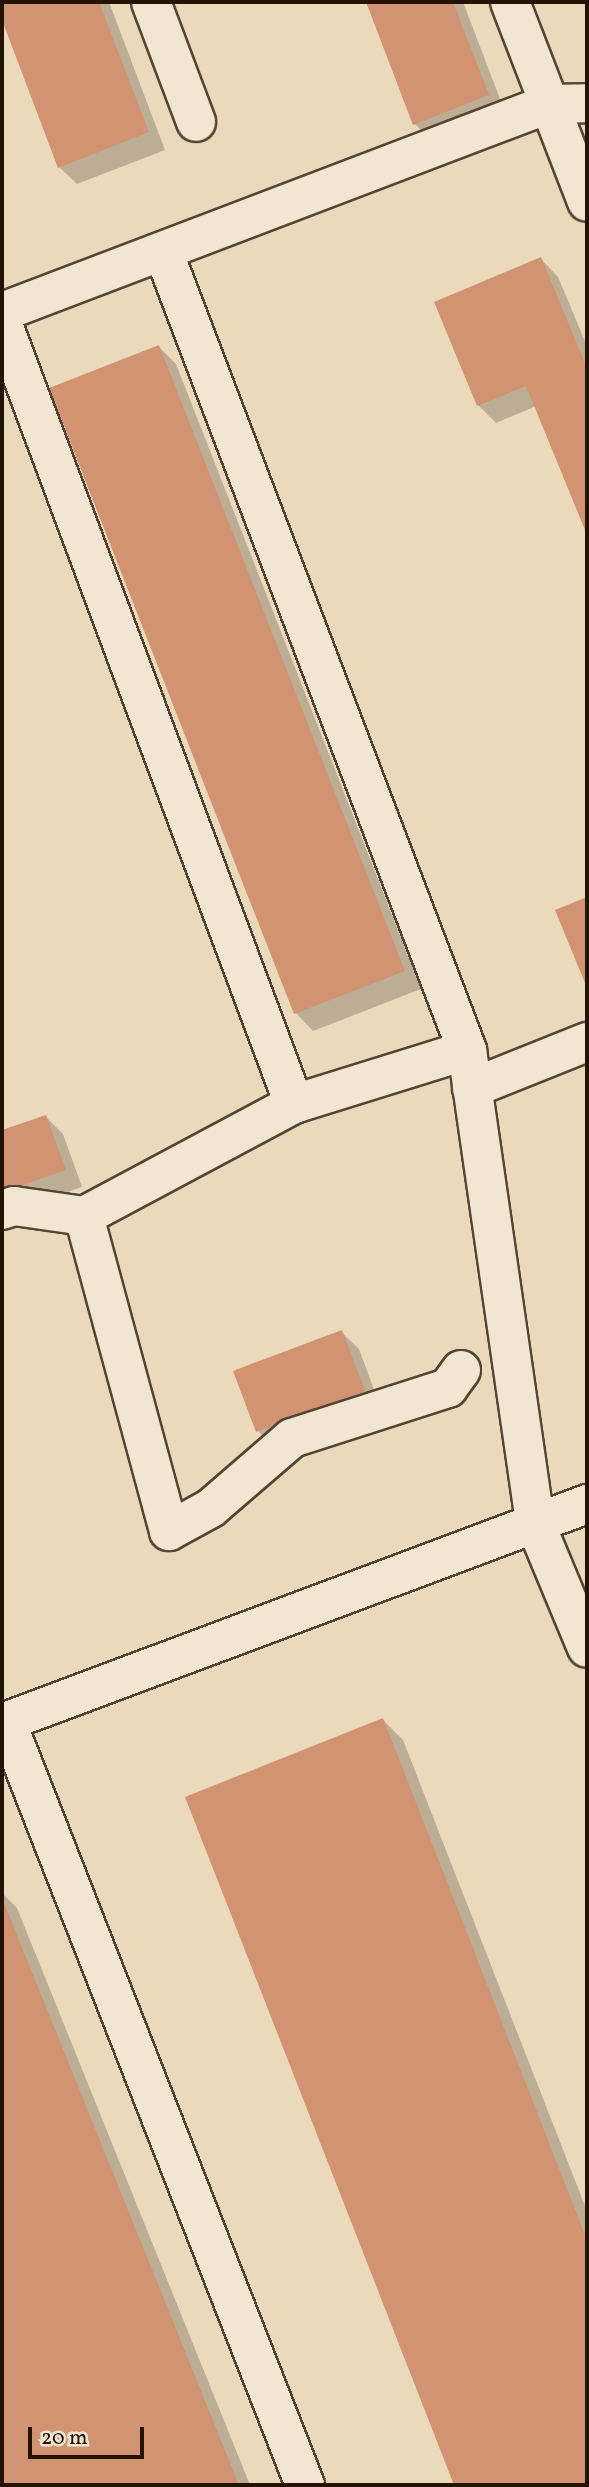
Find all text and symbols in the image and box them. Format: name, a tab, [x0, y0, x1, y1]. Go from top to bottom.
scale bar	[32, 2414, 147, 2458]
text: 20 m	[41, 2424, 87, 2453]

